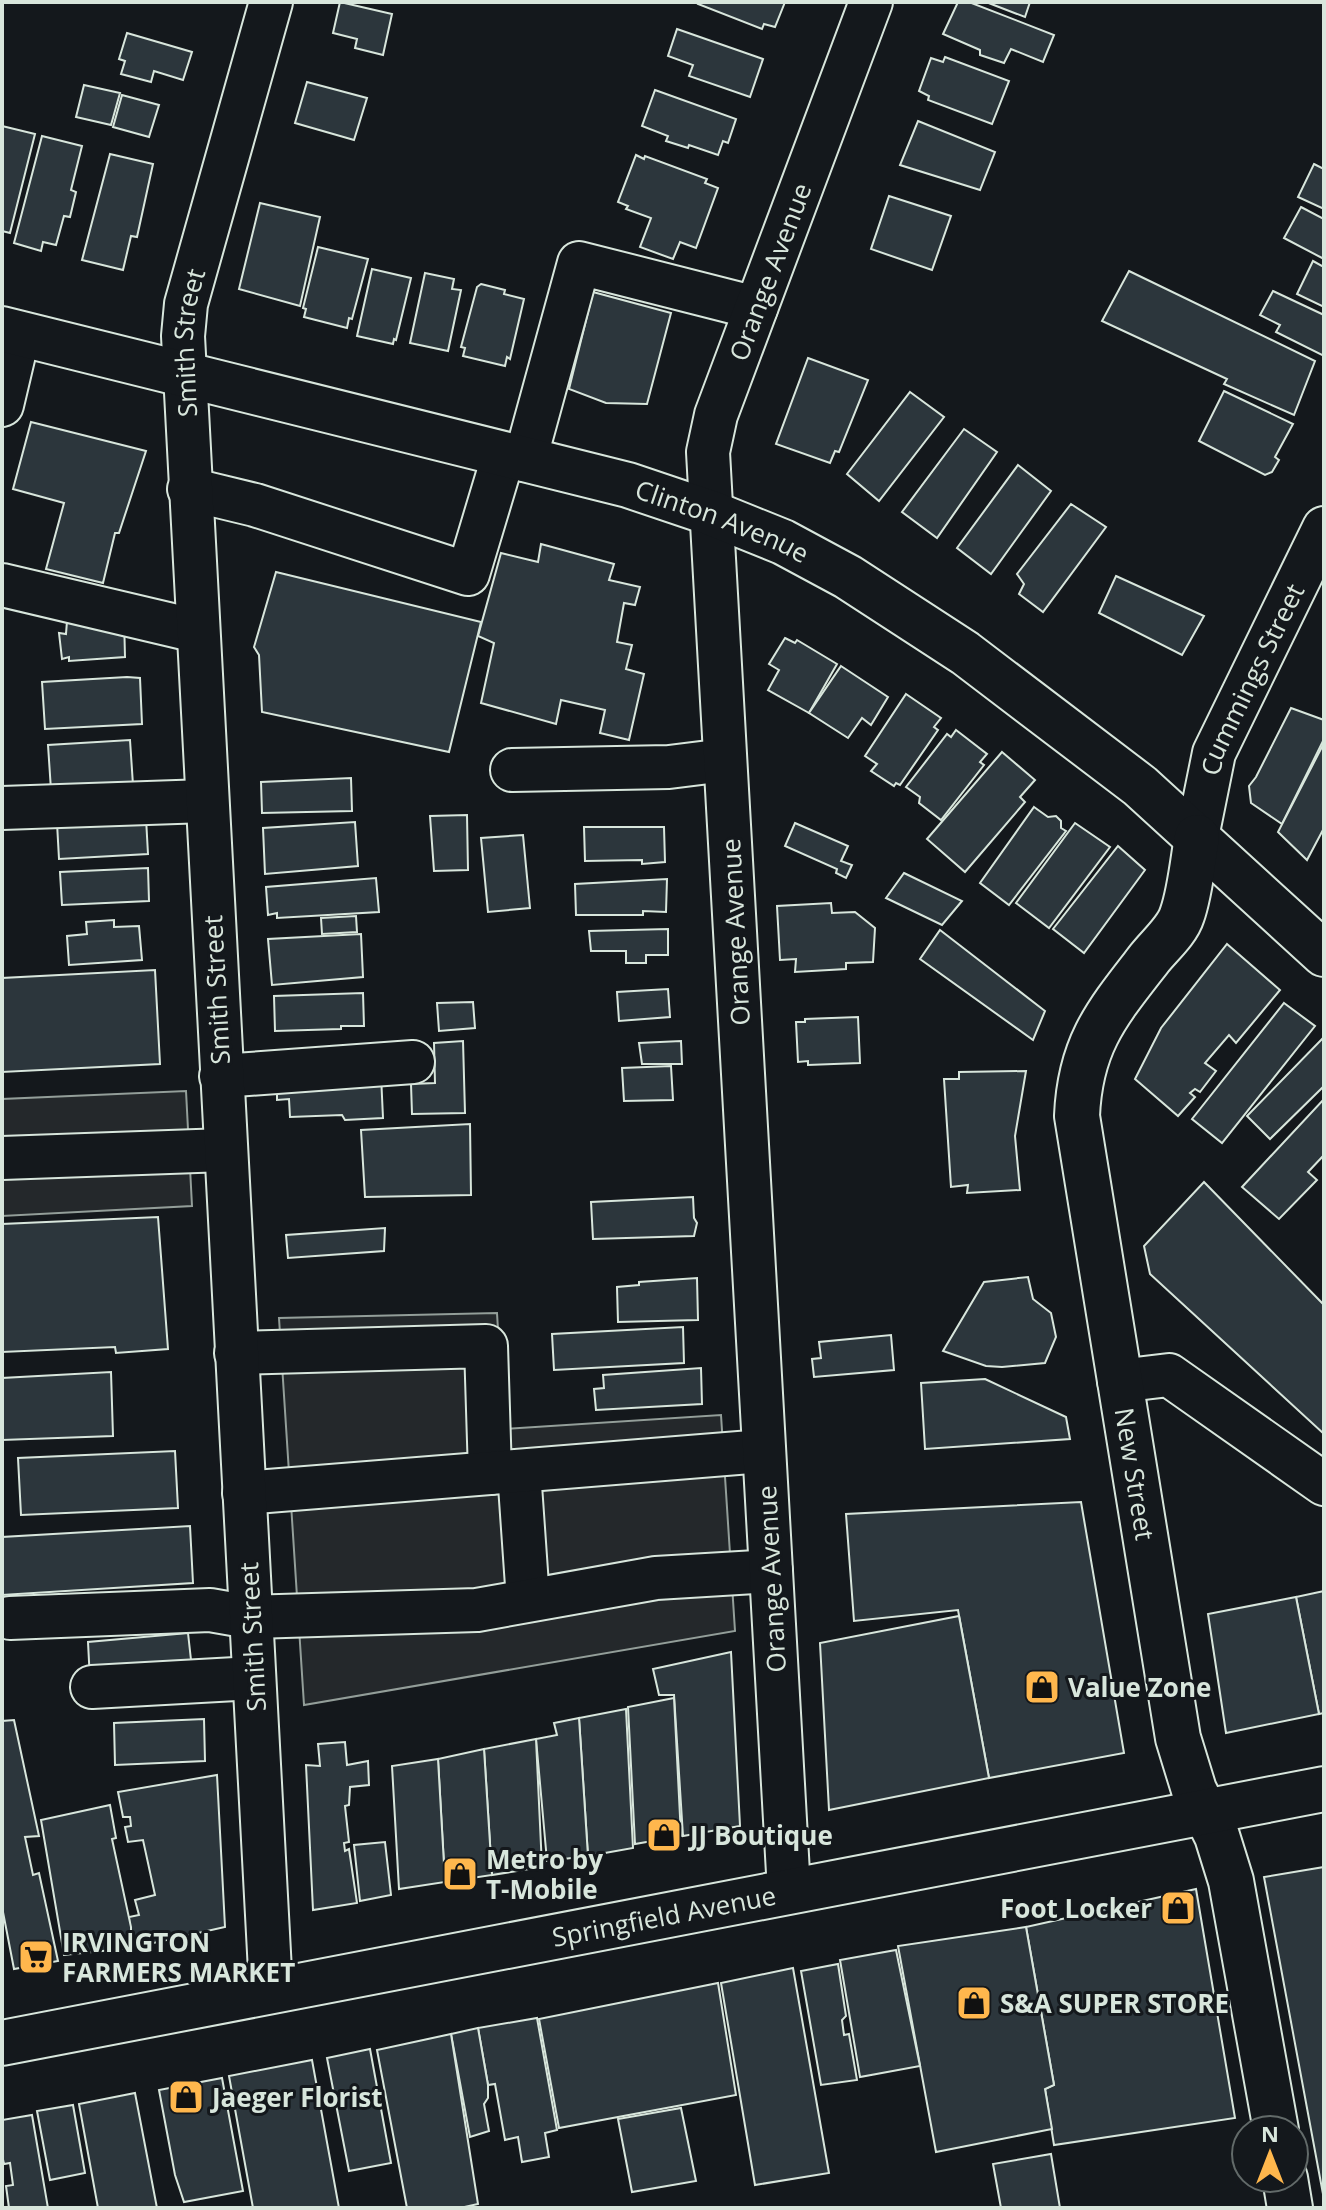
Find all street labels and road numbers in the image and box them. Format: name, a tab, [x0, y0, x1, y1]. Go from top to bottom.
street label: Orange Avenue	[720, 178, 819, 366]
street label: Smith Street	[165, 264, 213, 418]
street label: Clinton Avenue	[631, 471, 816, 571]
street label: Cummings Street	[1192, 577, 1312, 778]
street label: Orange Avenue	[712, 838, 758, 1026]
street label: Smith Street	[194, 914, 238, 1066]
street label: New Street	[1107, 1405, 1164, 1543]
street label: Orange Avenue	[748, 1485, 794, 1673]
street label: Smith Street	[230, 1561, 274, 1713]
street label: Springfield Avenue	[549, 1877, 779, 1955]

